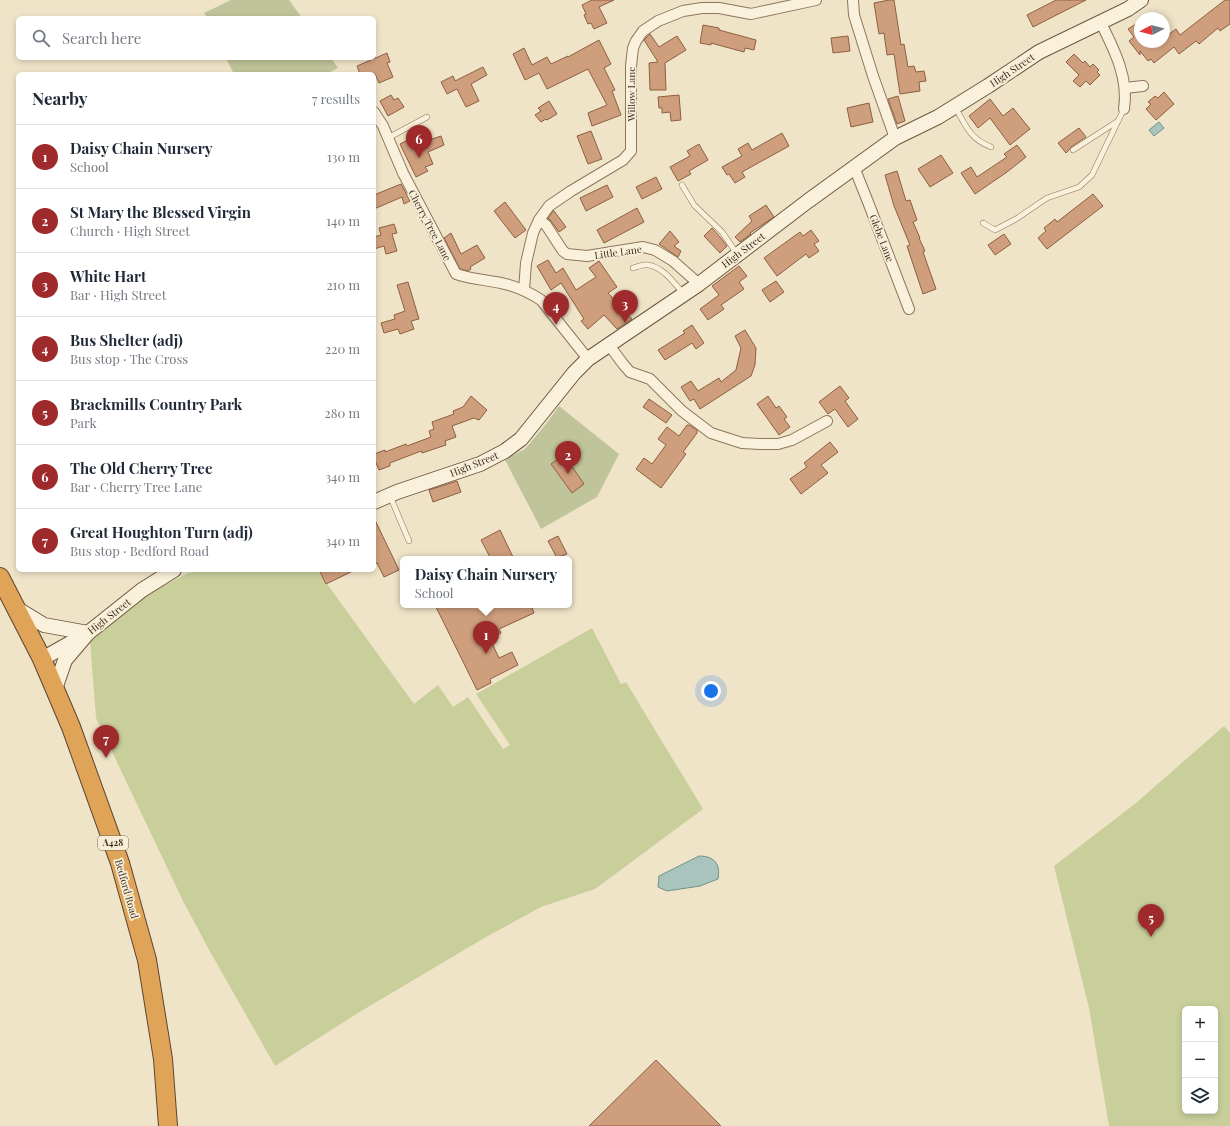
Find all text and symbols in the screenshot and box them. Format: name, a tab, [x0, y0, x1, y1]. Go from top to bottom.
north arrow	[1134, 12, 1170, 48]
search box	[16, 16, 376, 60]
icon: search	[30, 27, 52, 49]
text: Search here	[62, 28, 141, 48]
street label: High Street	[987, 50, 1037, 90]
street label: Willow Lane	[624, 67, 638, 122]
text: Nearby	[32, 87, 87, 109]
text: 7 results	[312, 90, 360, 107]
pin: 6	[406, 125, 432, 158]
text: Daisy Chain Nursery	[70, 138, 213, 158]
text: 1	[43, 148, 47, 165]
text: 130 m	[327, 148, 360, 165]
text: School	[70, 158, 109, 175]
street label: Cherry Tree Lane	[405, 187, 455, 263]
text: St Mary the Blessed Virgin	[70, 202, 251, 222]
text: 2	[42, 212, 48, 229]
text: 140 m	[326, 212, 360, 229]
street label: Glebe Lane	[867, 212, 897, 264]
text: Church · High Street	[70, 222, 190, 239]
street label: High Street	[718, 229, 768, 271]
street label: Little Lane	[593, 242, 643, 262]
text: White Hart	[70, 266, 146, 286]
text: 3	[42, 276, 48, 293]
text: 210 m	[326, 276, 360, 293]
text: Bar · High Street	[70, 286, 166, 303]
pin: 3	[612, 290, 638, 323]
pin: 4	[543, 292, 569, 325]
text: Bus Shelter (adj)	[70, 330, 183, 350]
text: 4	[42, 340, 48, 357]
text: 220 m	[325, 340, 360, 357]
text: Bus stop · The Cross	[70, 350, 188, 367]
text: Brackmills Country Park	[70, 394, 242, 414]
text: 5	[42, 404, 48, 421]
text: 280 m	[324, 404, 360, 421]
text: Park	[70, 414, 97, 431]
pin: 2	[555, 441, 581, 474]
street label: High Street	[448, 448, 501, 480]
text: The Old Cherry Tree	[70, 458, 212, 478]
text: 6	[41, 468, 49, 485]
text: 340 m	[325, 468, 360, 485]
text: Bar · Cherry Tree Lane	[70, 478, 202, 495]
text: Great Houghton Turn (adj)	[70, 522, 253, 542]
text: 7	[42, 532, 48, 549]
text: 340 m	[325, 532, 360, 549]
text: Bus stop · Bedford Road	[70, 542, 209, 559]
popup	[400, 556, 572, 608]
text: Daisy Chain Nursery	[415, 564, 557, 584]
text: School	[415, 584, 454, 601]
street label: High Street	[85, 595, 134, 637]
pin: 1	[473, 621, 499, 654]
your location	[701, 681, 721, 701]
pin: 7	[93, 725, 119, 758]
road number: A428	[98, 836, 128, 850]
street label: Bedford Road	[112, 858, 142, 920]
pin: 5	[1138, 904, 1164, 937]
map controls	[1182, 1006, 1218, 1114]
button: +	[1182, 1006, 1218, 1042]
button: −	[1182, 1042, 1218, 1078]
button: layers	[1182, 1078, 1218, 1114]

